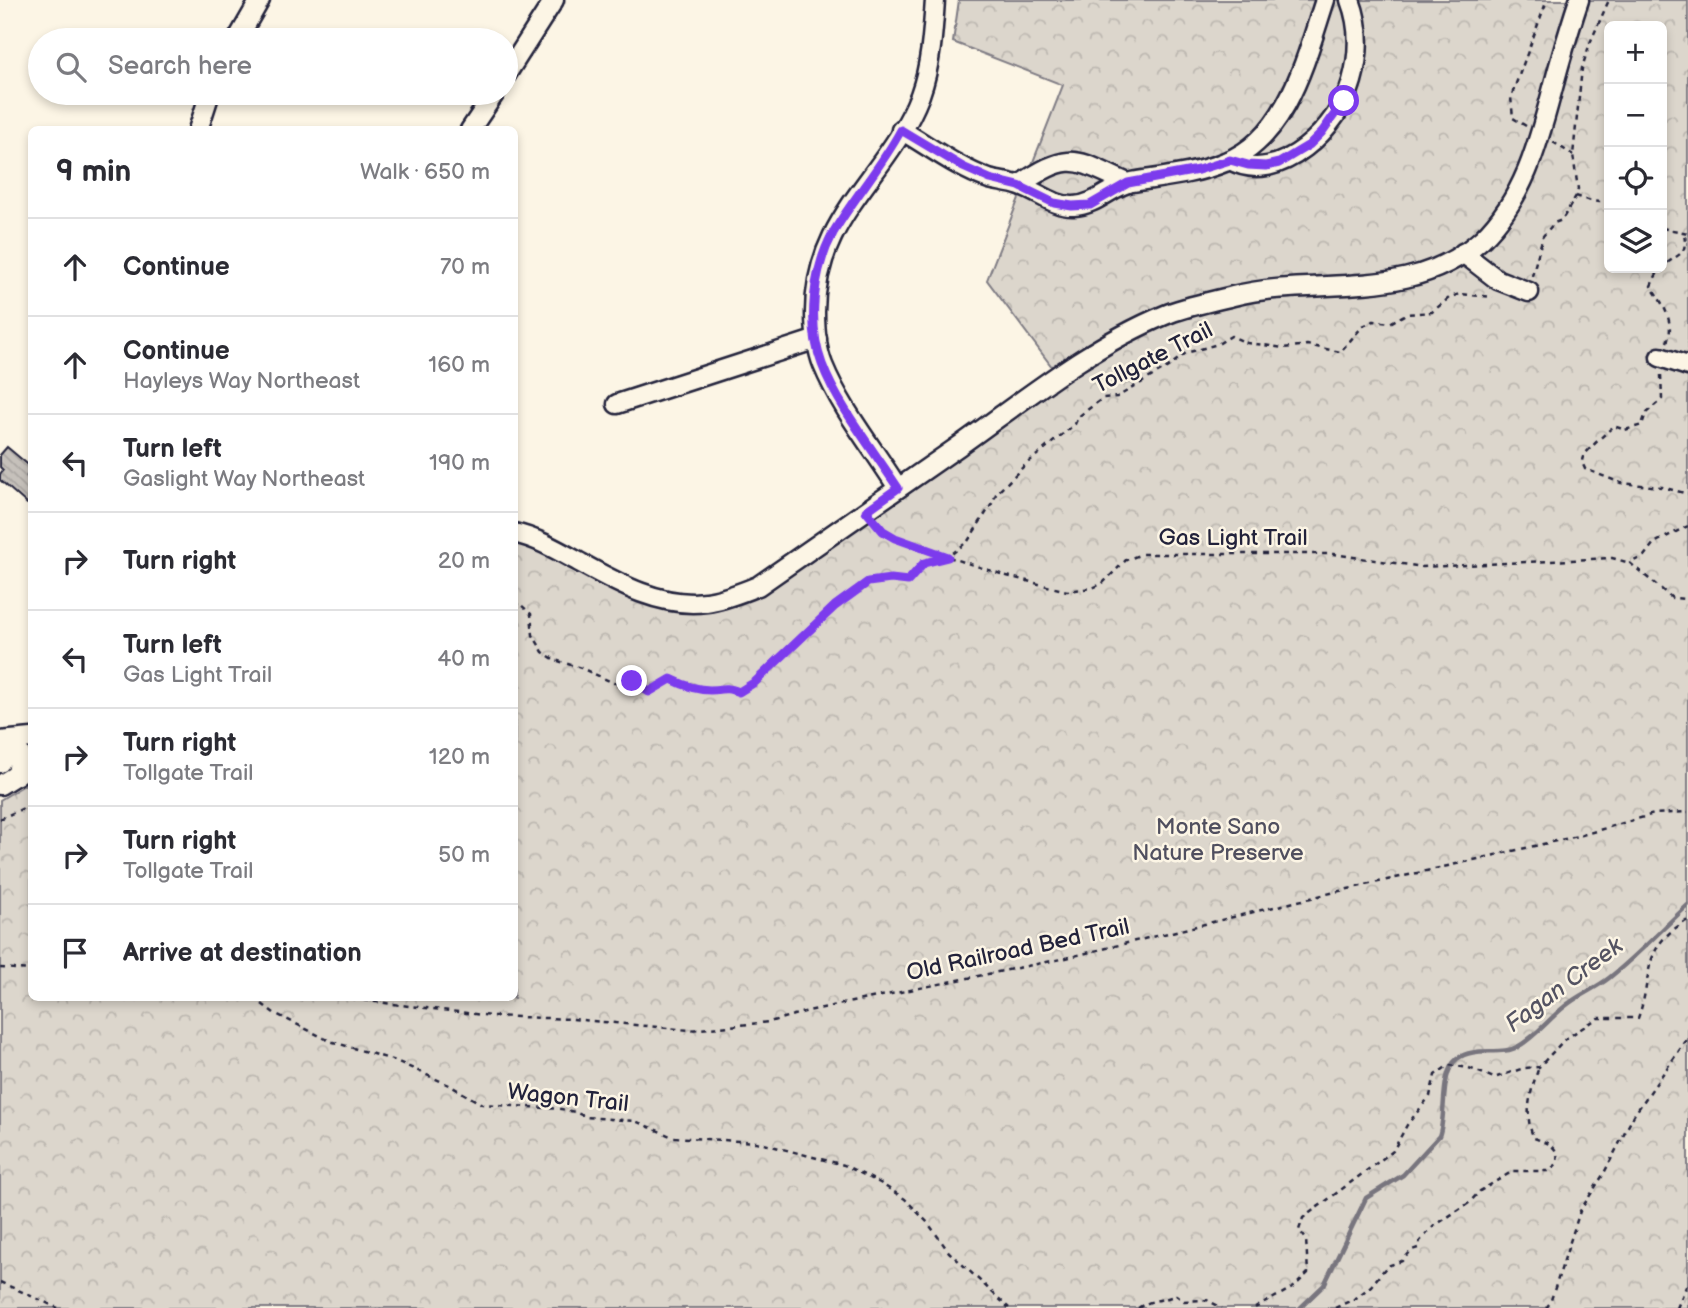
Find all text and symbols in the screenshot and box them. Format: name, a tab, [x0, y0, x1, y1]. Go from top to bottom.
map controls	[1604, 21, 1667, 273]
button: +	[1604, 21, 1667, 84]
search box	[28, 28, 518, 105]
icon: search	[52, 48, 90, 86]
text: Search here	[108, 51, 252, 82]
button: −	[1604, 84, 1667, 147]
route start	[1328, 85, 1359, 116]
button: locate	[1604, 147, 1667, 210]
text: 9 min	[56, 154, 131, 190]
text: Walk · 650 m	[360, 158, 490, 186]
button: layers	[1604, 210, 1667, 273]
icon: ahead	[56, 248, 94, 286]
text: Continue	[123, 252, 230, 283]
text: 70 m	[440, 253, 490, 281]
street label: Tollgate Trail	[1089, 316, 1217, 400]
text: Continue	[123, 336, 230, 367]
icon: ahead	[56, 346, 94, 384]
text: 160 m	[428, 351, 490, 379]
text: Hayleys Way Northeast	[123, 367, 360, 395]
text: Turn left	[123, 434, 222, 465]
icon: left	[56, 444, 94, 482]
text: 190 m	[429, 449, 490, 477]
text: Gaslight Way Northeast	[123, 465, 365, 493]
street label: Gas Light Trail	[1158, 524, 1308, 552]
icon: right	[56, 542, 94, 580]
text: Turn right	[123, 546, 236, 577]
text: 20 m	[438, 547, 490, 575]
text: Turn left	[123, 630, 222, 661]
icon: left	[56, 640, 94, 678]
text: 40 m	[437, 645, 490, 673]
text: Gas Light Trail	[123, 661, 272, 689]
route end	[616, 665, 647, 696]
text: Turn right	[123, 728, 236, 759]
icon: right	[56, 738, 94, 776]
text: 120 m	[429, 743, 490, 771]
text: Tollgate Trail	[123, 759, 253, 787]
park label: Monte Sano Nature Preserve	[1132, 813, 1304, 867]
text: Turn right	[123, 826, 236, 857]
icon: right	[56, 836, 94, 874]
text: 50 m	[438, 841, 490, 869]
text: Tollgate Trail	[123, 857, 253, 885]
street label: Old Railroad Bed Trail	[904, 913, 1132, 987]
water label: Fagan Creek	[1499, 931, 1629, 1039]
icon: arrive	[56, 934, 94, 972]
text: Arrive at destination	[123, 938, 362, 969]
street label: Wagon Trail	[506, 1078, 630, 1118]

